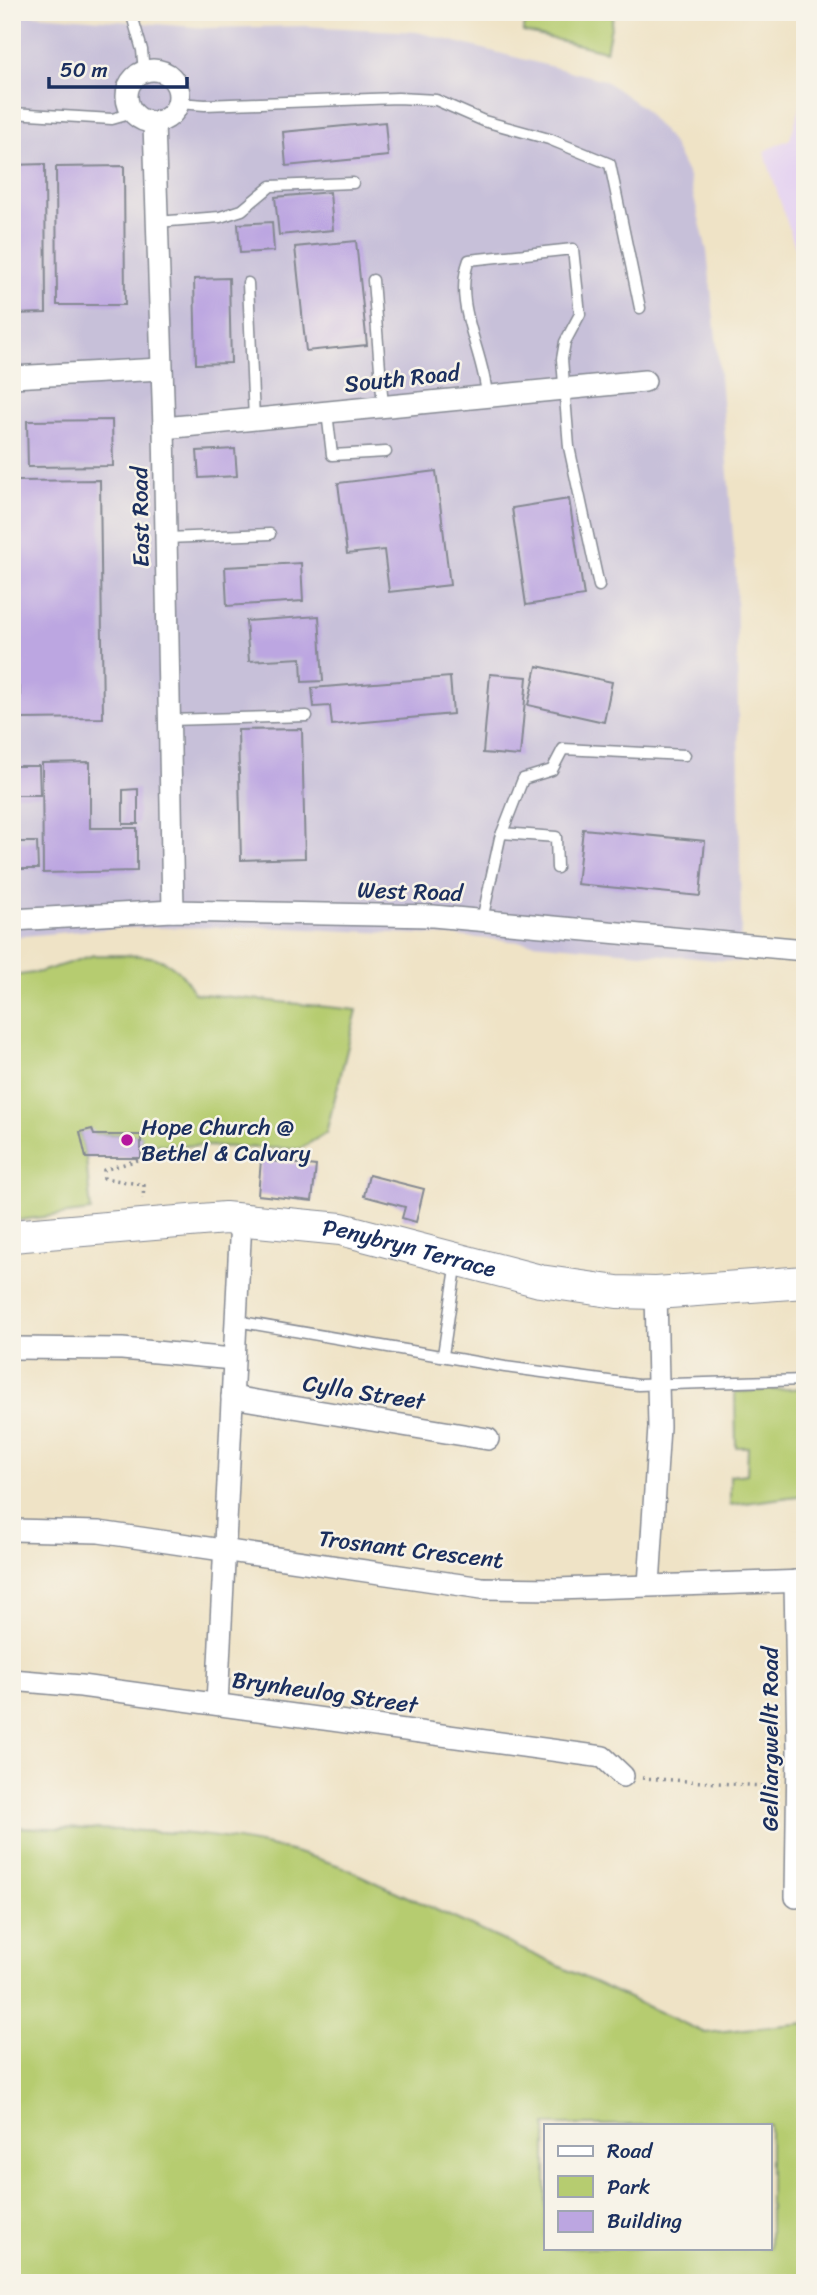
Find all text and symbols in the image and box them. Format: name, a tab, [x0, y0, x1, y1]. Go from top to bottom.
scale bar	[49, 46, 187, 90]
text: 50 m	[60, 51, 108, 89]
street label: South Road	[342, 352, 464, 405]
street label: East Road	[119, 465, 162, 567]
street label: West Road	[357, 869, 465, 914]
place label: Hope Church @ Bethel & Calvary	[141, 1107, 310, 1174]
marker: Hope Church @ Bethel & Calvary	[119, 1132, 135, 1148]
street label: Penybryn Terrace	[321, 1207, 501, 1290]
street label: Cylla Street	[300, 1363, 430, 1423]
street label: Trosnant Crescent	[316, 1518, 506, 1581]
street label: Gelliargwellt Road	[750, 1645, 791, 1831]
street label: Brynheulog Street	[230, 1659, 422, 1726]
legend	[544, 2124, 772, 2250]
text: Road	[607, 2132, 654, 2170]
text: Park	[607, 2168, 650, 2206]
text: Building	[607, 2202, 683, 2240]

